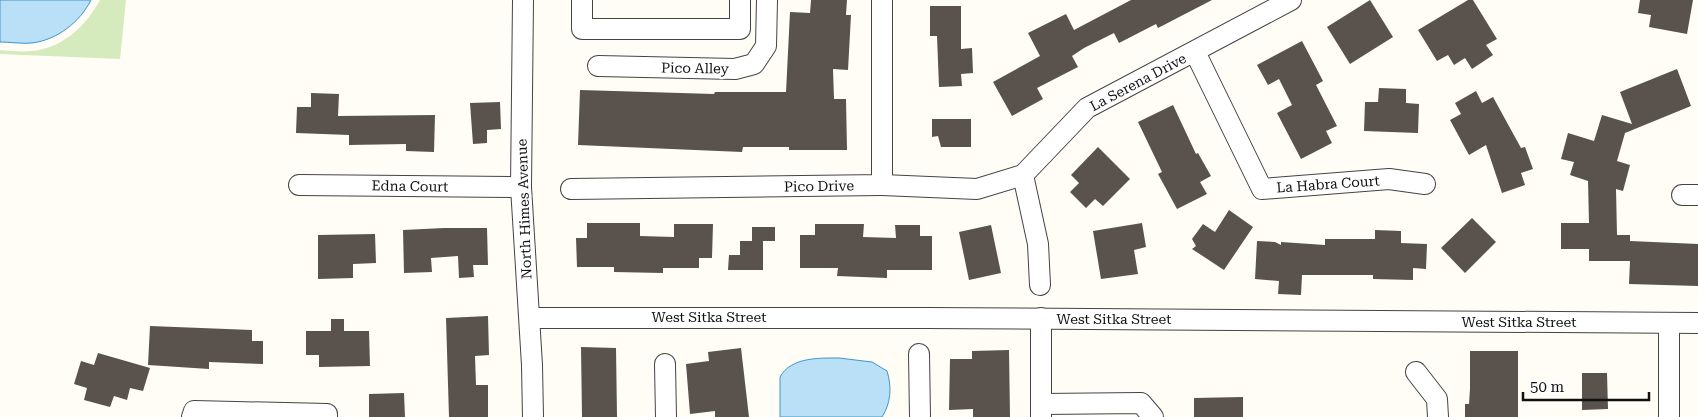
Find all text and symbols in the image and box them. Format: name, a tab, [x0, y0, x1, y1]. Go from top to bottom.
street label: La Serena Drive	[1087, 50, 1189, 114]
street label: Pico Alley	[661, 59, 730, 77]
street label: North Himes Avenue	[514, 138, 534, 279]
street label: La Habra Court	[1276, 172, 1380, 196]
street label: Edna Court	[371, 177, 449, 195]
street label: Pico Drive	[784, 177, 854, 195]
street label: West Sitka Street	[652, 309, 766, 325]
street label: West Sitka Street	[1057, 311, 1171, 327]
street label: West Sitka Street	[1462, 314, 1576, 330]
scale bar	[1523, 370, 1649, 402]
text: 50 m	[1530, 378, 1565, 396]

